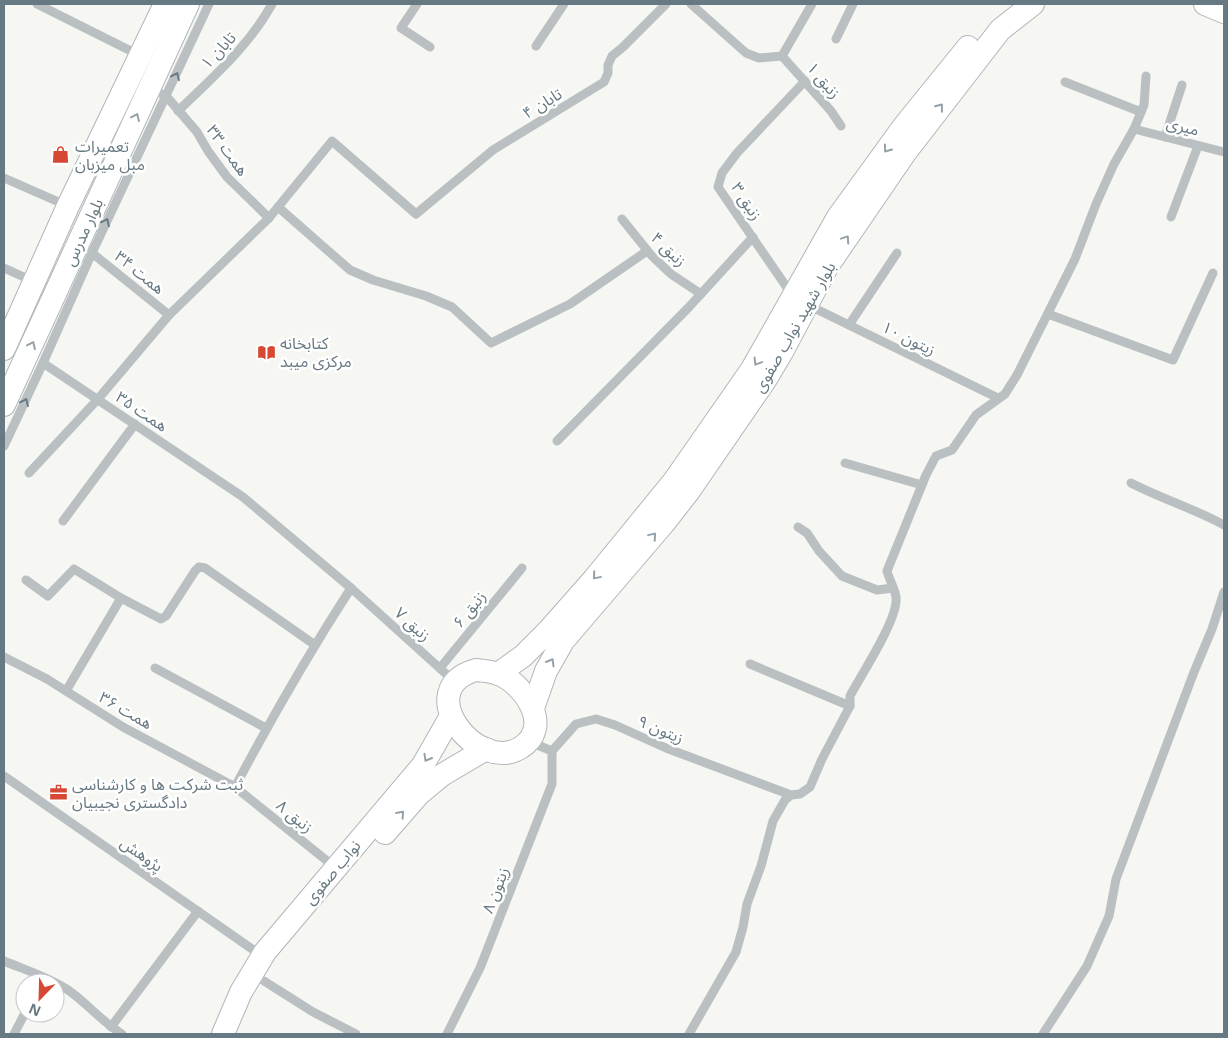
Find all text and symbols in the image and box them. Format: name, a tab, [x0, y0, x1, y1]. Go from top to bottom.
street label: تابان ۱	[195, 27, 241, 73]
street label: زنبق ۱	[802, 57, 846, 103]
one-way arrow	[170, 72, 181, 81]
street label: تابان ۴	[518, 82, 566, 123]
one-way arrow	[934, 103, 943, 113]
street label: میری	[1164, 111, 1202, 141]
one-way arrow	[129, 114, 139, 123]
street label: همت ۳۳	[202, 120, 254, 180]
place label: تعمیرات مبل میزبان	[75, 135, 145, 175]
one-way arrow	[884, 143, 893, 153]
shop icon: تعمیرات مبل میزبان	[51, 145, 71, 165]
street label: زنبق ۳	[726, 178, 768, 224]
street label: بلوار مدرس	[58, 195, 108, 269]
one-way arrow	[100, 218, 110, 227]
street label: زنبق ۴	[646, 227, 692, 271]
one-way arrow	[840, 236, 849, 245]
street label: همت ۳۴	[110, 245, 170, 299]
street label: بلوار شهید نواب صفوی	[748, 258, 840, 396]
street label: زیتون ۱۰	[879, 316, 939, 360]
place label: کتابخانه مرکزی میبد	[280, 332, 352, 372]
one-way arrow	[25, 341, 36, 350]
library icon: کتابخانه مرکزی میبد	[256, 342, 276, 362]
one-way arrow	[753, 356, 763, 365]
street label: همت ۳۵	[112, 386, 172, 436]
one-way arrow	[18, 398, 29, 407]
one-way arrow	[647, 533, 656, 542]
one-way arrow	[593, 570, 602, 579]
street label: زنبق ۶	[447, 586, 491, 632]
street label: زنبق ۷	[390, 602, 436, 646]
one-way arrow	[544, 659, 554, 668]
street label: همت ۳۶	[95, 686, 157, 734]
street label: زیتون ۹	[635, 710, 687, 748]
one-way arrow	[423, 752, 433, 761]
place label: ثبت شرکت ها و کارشناسی دادگستری نجیبیان	[72, 773, 244, 813]
office icon: ثبت شرکت ها و کارشناسی دادگستری نجیبیان	[48, 783, 68, 803]
street label: زنبق ۸	[272, 794, 318, 838]
one-way arrow	[396, 810, 405, 819]
street label: پژوهش	[116, 831, 168, 877]
street label: نواب صفوی	[299, 835, 365, 909]
street label: زیتون ۸	[476, 864, 514, 916]
north arrow	[15, 973, 65, 1023]
text: N	[26, 999, 44, 1021]

